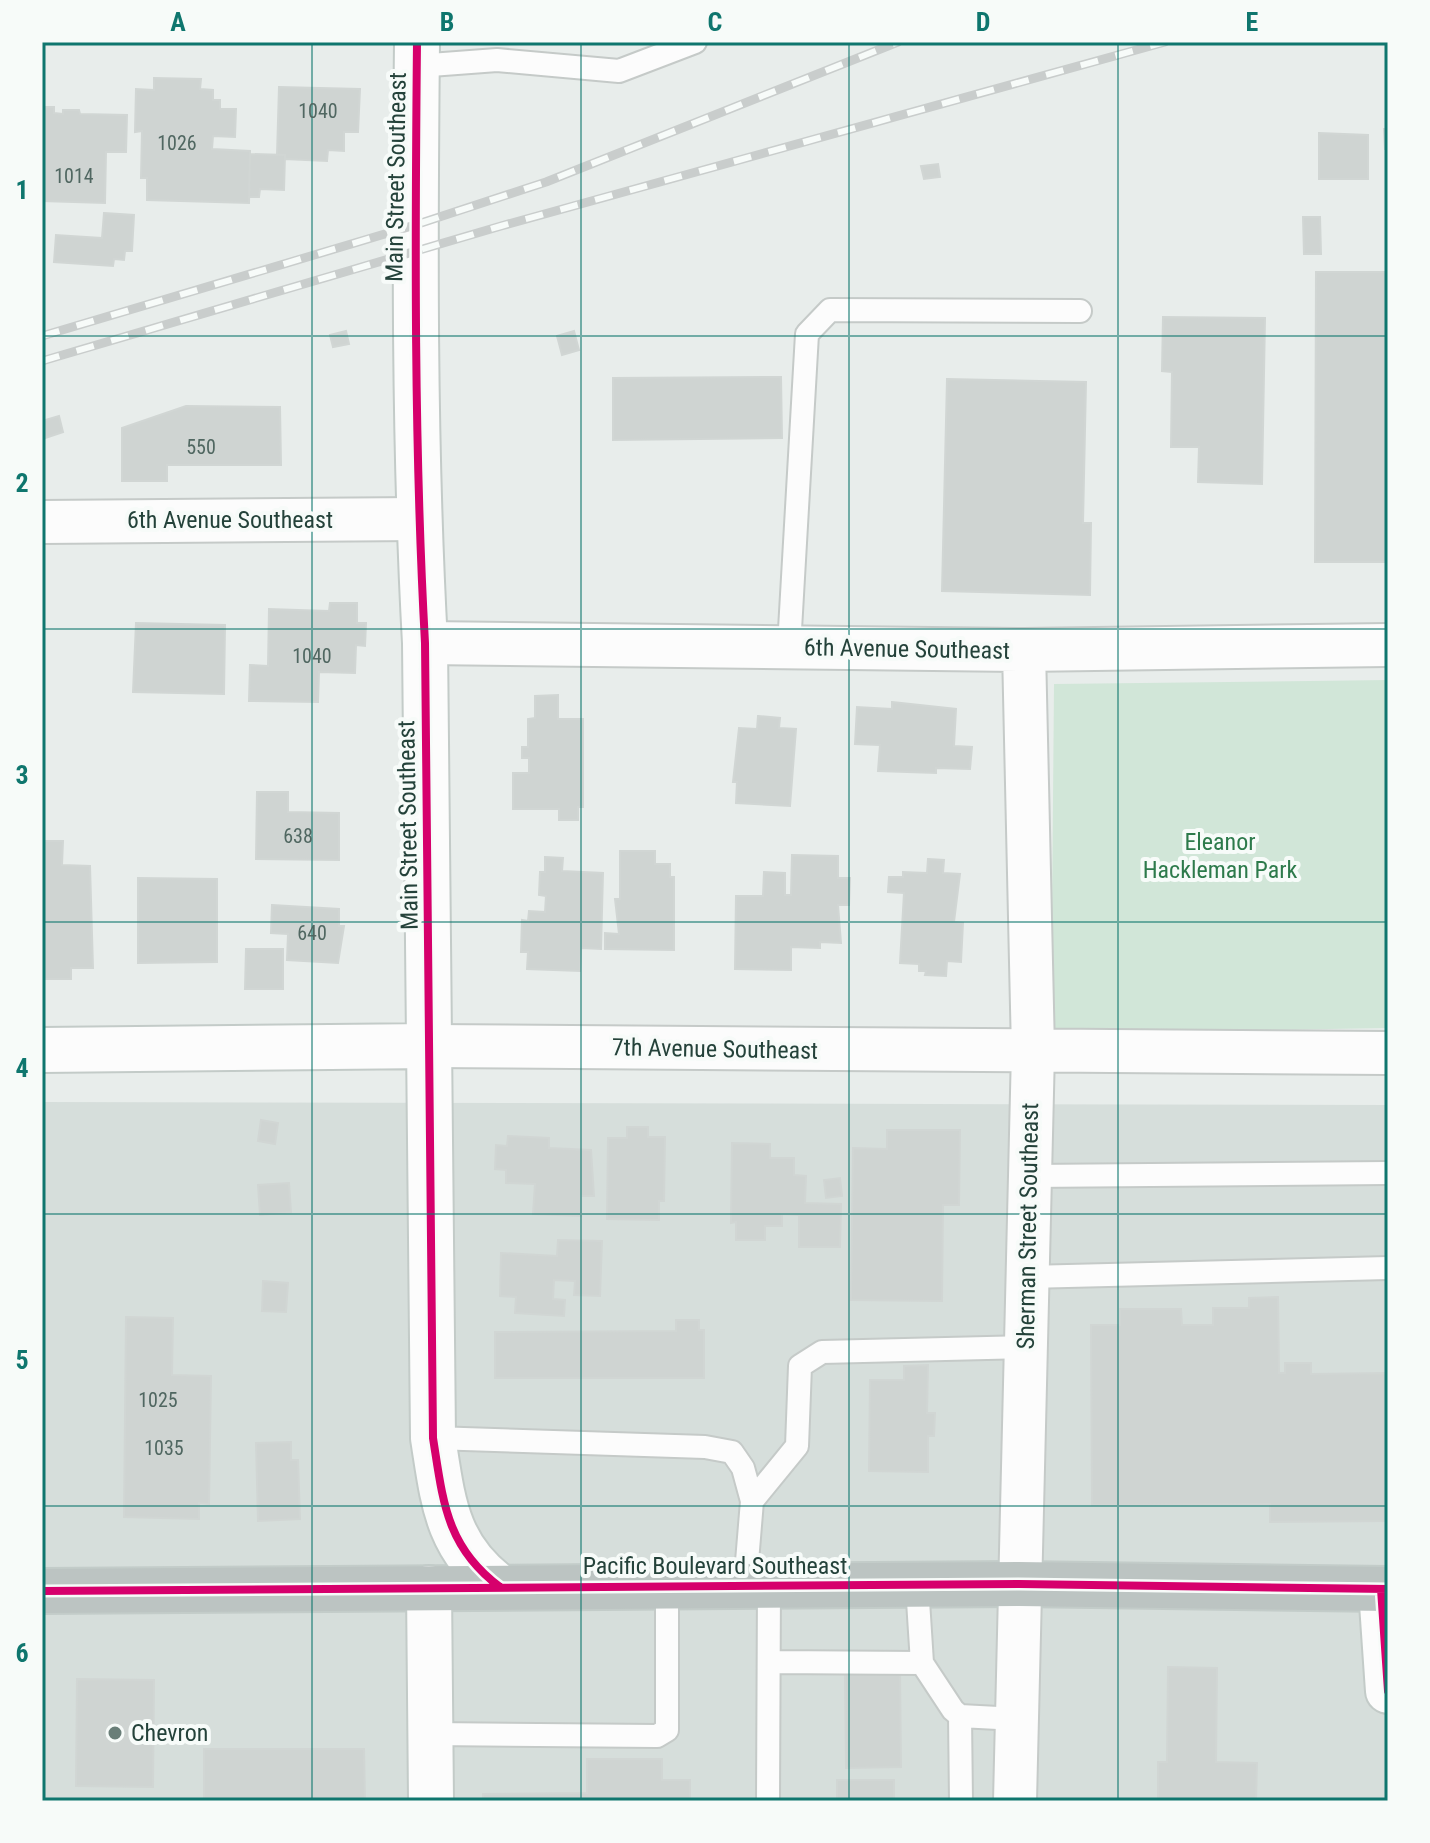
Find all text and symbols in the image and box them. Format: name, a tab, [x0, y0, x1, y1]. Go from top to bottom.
text: A	[170, 7, 186, 37]
text: B	[440, 7, 454, 37]
text: C	[708, 7, 723, 37]
text: D	[976, 7, 990, 37]
text: E	[1246, 7, 1259, 37]
street label: Main Street Southeast	[380, 72, 412, 282]
house number: 1040	[298, 99, 338, 123]
house number: 1026	[157, 131, 197, 155]
house number: 1014	[54, 164, 94, 188]
text: 1	[15, 175, 29, 205]
house number: 550	[186, 435, 216, 459]
text: 2	[15, 468, 29, 498]
street label: 6th Avenue Southeast	[127, 506, 333, 534]
street label: 6th Avenue Southeast	[804, 633, 1010, 665]
house number: 1040	[292, 644, 332, 668]
street label: Main Street Southeast	[392, 720, 424, 930]
text: 3	[15, 760, 29, 790]
house number: 638	[283, 824, 313, 848]
park label: Eleanor Hackleman Park	[1143, 828, 1297, 884]
house number: 640	[297, 921, 327, 945]
street label: 7th Avenue Southeast	[612, 1033, 818, 1065]
text: 4	[15, 1053, 29, 1083]
street label: Sherman Street Southeast	[1012, 1102, 1044, 1350]
text: 5	[15, 1345, 29, 1375]
house number: 1025	[138, 1388, 178, 1412]
house number: 1035	[144, 1436, 184, 1460]
street label: Pacific Boulevard Southeast	[583, 1552, 847, 1580]
text: 6	[15, 1638, 29, 1668]
place label: Chevron	[131, 1719, 208, 1747]
marker: Chevron	[106, 1724, 124, 1742]

